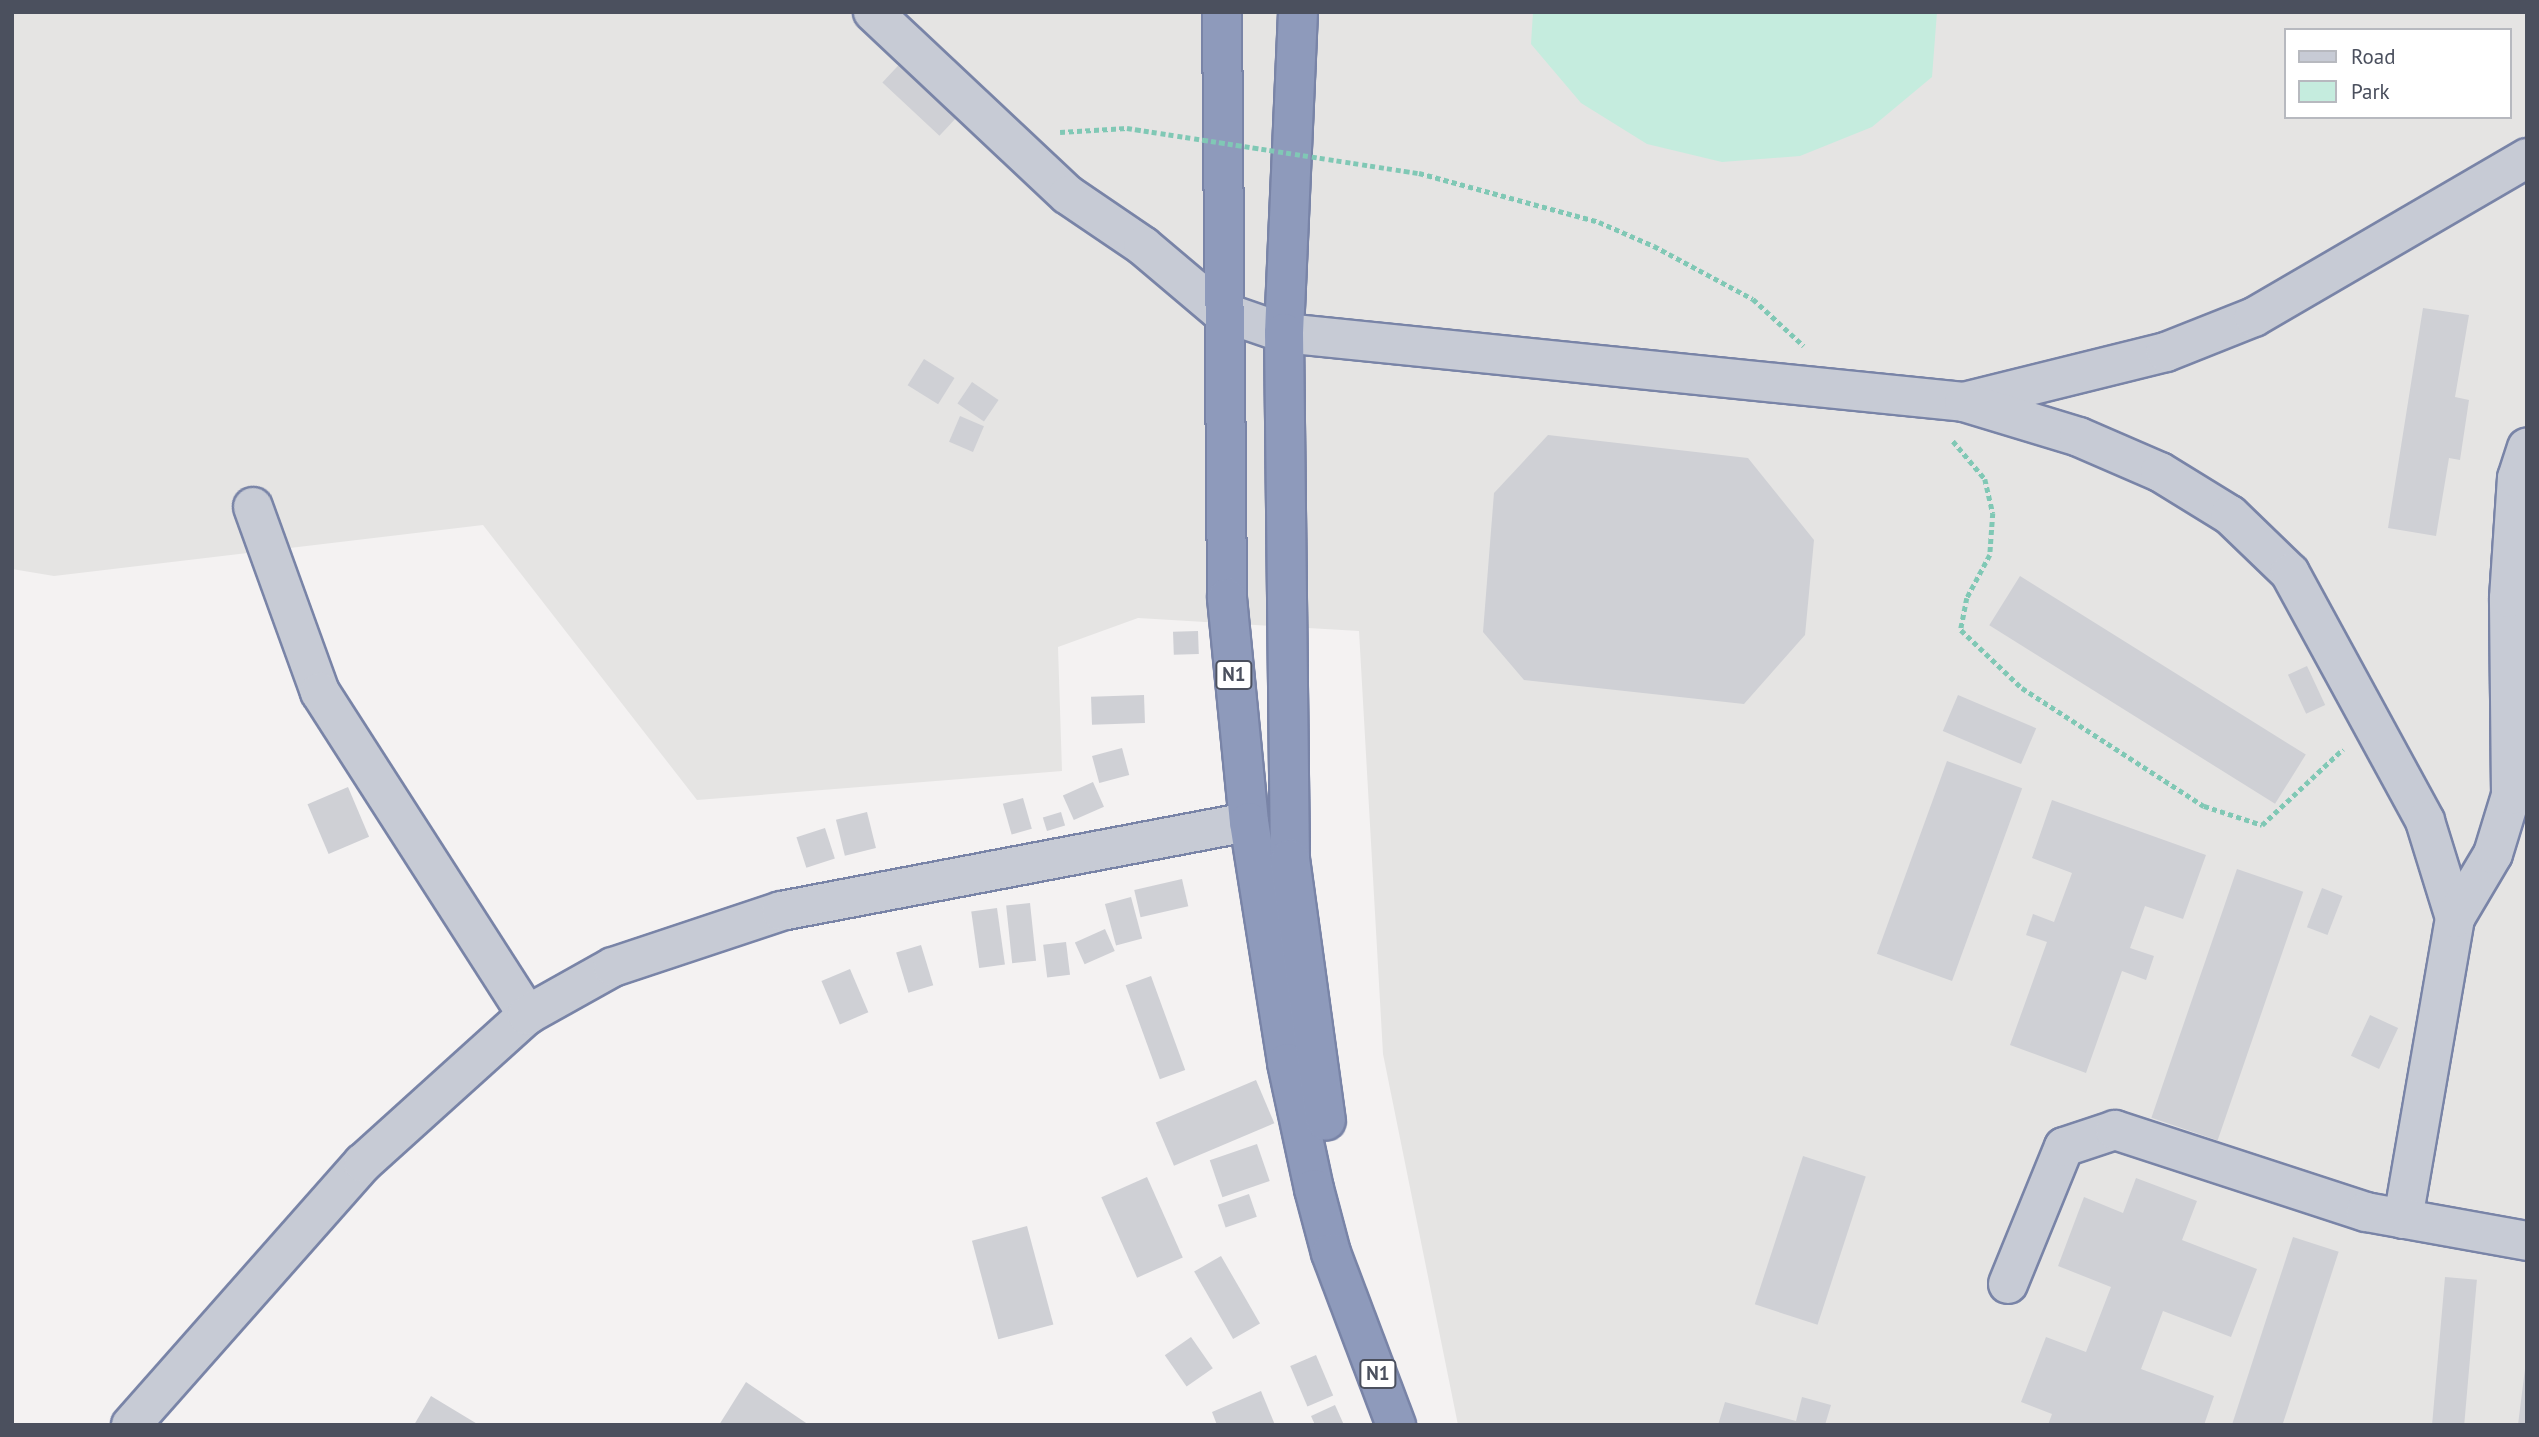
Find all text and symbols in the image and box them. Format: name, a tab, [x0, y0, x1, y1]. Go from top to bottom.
legend	[2284, 28, 2511, 119]
text: Road	[2351, 43, 2395, 70]
text: Park	[2351, 78, 2390, 105]
road number: N1	[1215, 660, 1253, 690]
road number: N1	[1359, 1358, 1397, 1390]

